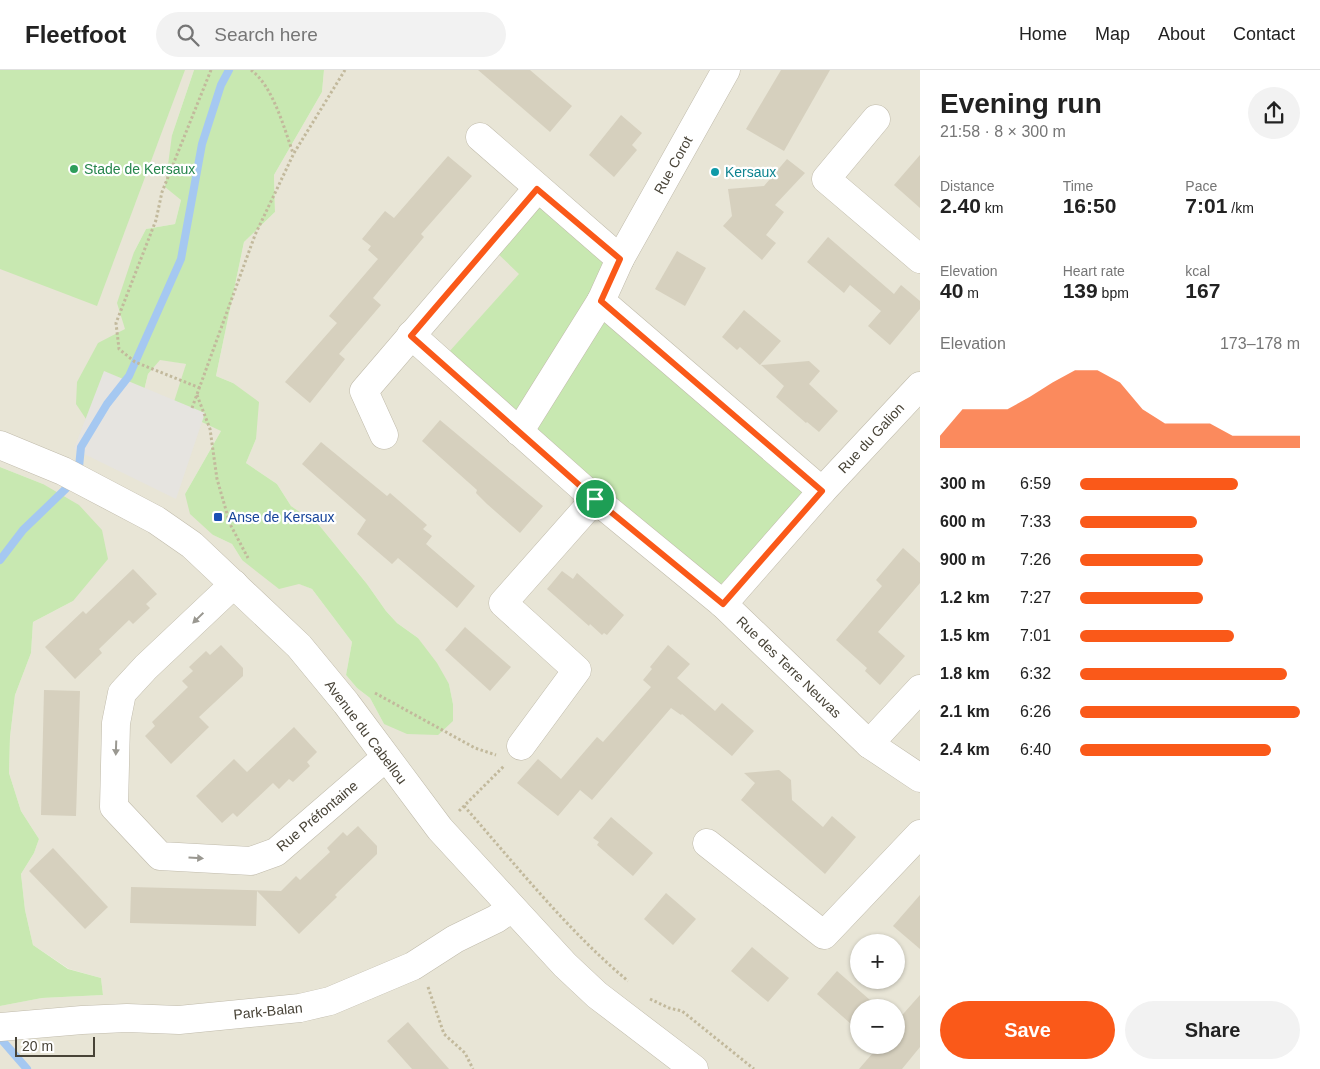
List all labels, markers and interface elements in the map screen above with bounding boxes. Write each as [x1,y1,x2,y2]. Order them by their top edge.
search box [156,12,506,57]
text: Fleetfoot [25,21,126,48]
icon: search [174,21,202,49]
text: Search here [214,24,318,45]
text: Home [1019,24,1067,44]
text: Map [1095,24,1130,44]
text: About [1158,24,1205,44]
text: Contact [1233,24,1295,44]
button: share [1248,87,1300,139]
text: Evening run [940,88,1102,119]
text: 21:58 · 8 × 300 m [940,123,1066,140]
street label: Rue Corot [651,133,696,197]
place label: Stade de Kersaux [84,161,195,177]
marker: Stade de Kersaux [68,163,80,175]
place label: Kersaux [725,164,776,180]
marker: Kersaux [709,166,721,178]
text: Distance [940,178,994,194]
text: Time [1063,178,1093,194]
text: Pace [1185,178,1217,194]
text: 2.40 [940,194,981,217]
text: 16:50 [1063,194,1116,217]
text: 7:01 [1185,194,1227,217]
text: km [981,200,1003,216]
text: /km [1227,200,1254,216]
text: Elevation [940,263,998,279]
text: Heart rate [1063,263,1125,279]
text: kcal [1185,263,1210,279]
text: 40 [940,279,963,302]
text: 139 [1063,279,1098,302]
text: 167 [1185,279,1220,302]
text: m [963,285,979,301]
text: bpm [1098,285,1129,301]
text: Elevation [940,335,1006,352]
text: 173–178 m [1220,335,1300,352]
street label: Rue du Galion [835,400,907,476]
text: 300 m [940,475,985,492]
text: 6:59 [1020,475,1051,492]
pin [574,478,616,520]
icon: arrive [581,485,609,513]
place label: Anse de Kersaux [228,509,335,525]
marker: Anse de Kersaux [212,511,224,523]
text: 600 m [940,513,985,530]
text: 7:33 [1020,513,1051,530]
text: 900 m [940,551,985,568]
text: 7:26 [1020,551,1051,568]
text: 1.2 km [940,589,990,606]
text: 7:27 [1020,589,1051,606]
one-way arrow [193,612,205,624]
street label: Rue des Terre Neuvas [733,613,845,721]
text: 1.5 km [940,627,990,644]
text: 7:01 [1020,627,1051,644]
text: 1.8 km [940,665,990,682]
text: 6:32 [1020,665,1051,682]
street label: Avenue du Cabellou [322,677,410,787]
text: 2.1 km [940,703,990,720]
text: 6:26 [1020,703,1051,720]
one-way arrow [111,740,119,756]
text: 2.4 km [940,741,990,758]
text: 6:40 [1020,741,1051,758]
street label: Rue Préfontaine [273,777,361,855]
one-way arrow [189,854,205,862]
map controls [850,934,905,1054]
button: + [850,934,905,989]
street label: Park-Balan [233,999,303,1023]
button: − [850,999,905,1054]
button: Save [940,1001,1115,1059]
button: Share [1125,1001,1300,1059]
scale bar [15,1034,95,1057]
text: 20 m [22,1038,53,1054]

